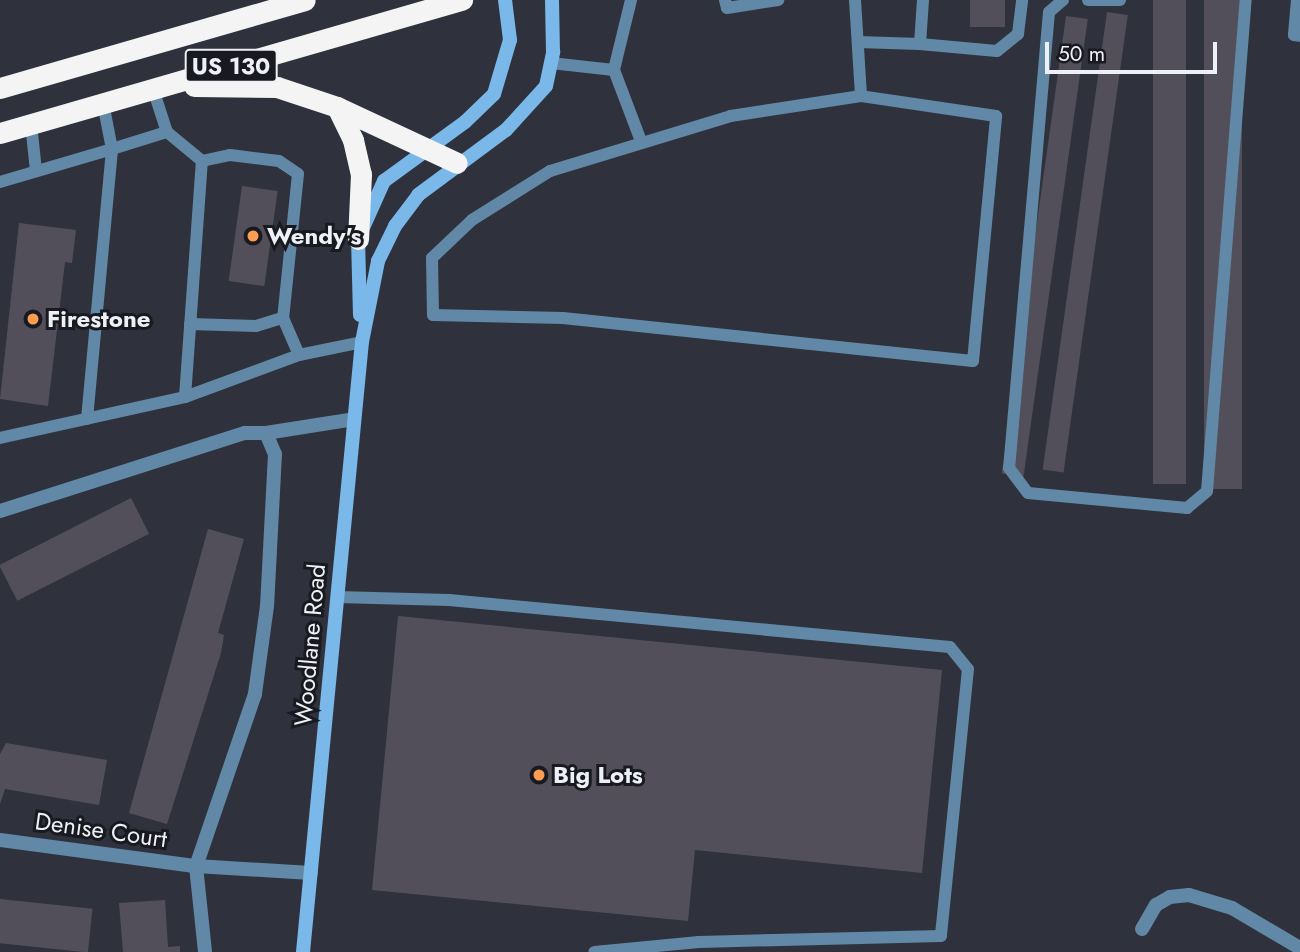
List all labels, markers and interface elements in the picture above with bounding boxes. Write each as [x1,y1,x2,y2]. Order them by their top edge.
scale bar [1048,28,1220,72]
text: 50 m [1058,39,1105,69]
road number: US 130 [184,46,278,86]
place label: Wendy's [267,222,361,250]
marker: Wendy's [245,228,261,244]
place label: Firestone [47,305,150,333]
marker: Firestone [25,311,41,327]
street label: Woodlane Road [289,563,331,727]
place label: Big Lots [553,761,643,789]
marker: Big Lots [531,767,547,783]
street label: Denise Court [33,806,169,854]

